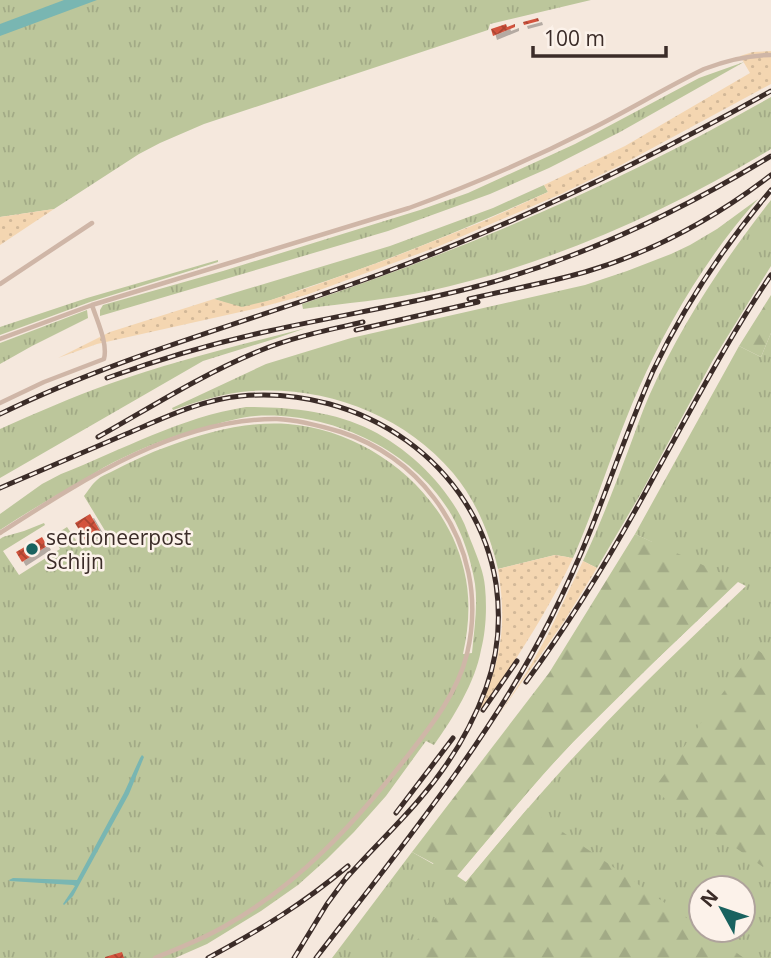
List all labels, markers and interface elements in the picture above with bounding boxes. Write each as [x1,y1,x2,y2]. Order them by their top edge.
scale bar [533,14,666,58]
text: 100 m [544,24,605,52]
place label: sectioneerpost Schijn [46,523,191,575]
marker: sectioneerpost Schijn [24,541,40,557]
north arrow [687,874,757,944]
text: N [694,884,724,912]

